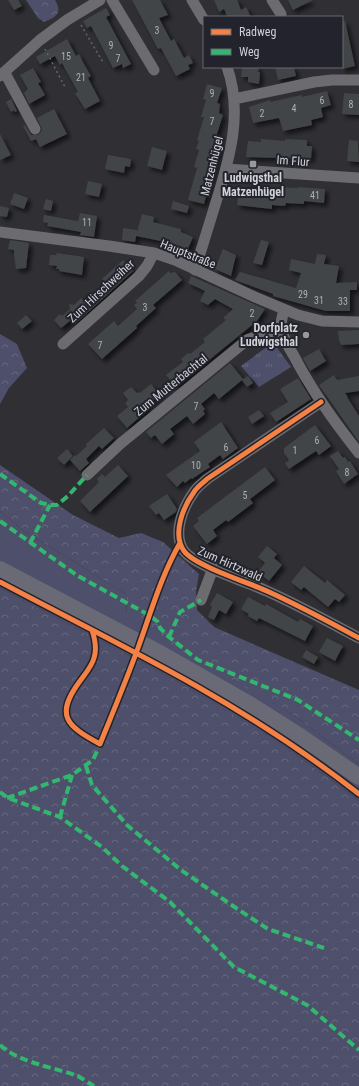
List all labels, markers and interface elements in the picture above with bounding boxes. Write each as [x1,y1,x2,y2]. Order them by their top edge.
legend [203,16,343,68]
house number: 3 [155,25,160,36]
text: Radweg [239,25,276,39]
house number: 9 [109,40,114,51]
text: Weg [239,45,260,59]
house number: 15 [61,51,71,62]
house number: 7 [116,53,121,64]
house number: 21 [76,72,86,83]
house number: 9 [210,88,215,99]
house number: 6 [320,95,325,106]
house number: 8 [349,99,354,110]
house number: 4 [292,103,297,114]
house number: 2 [260,108,265,119]
house number: 7 [210,116,215,127]
street label: Matzenhügel [198,135,226,197]
street label: Im Flur [276,153,310,169]
marker: Ludwigsthal Matzenhügel [248,159,258,169]
place label: Ludwigsthal Matzenhügel [222,171,284,199]
house number: 41 [310,190,320,201]
house number: 11 [82,217,92,228]
street label: Hauptstraße [158,237,218,272]
street label: Zum Hirschweiher [65,256,137,325]
house number: 29 [298,289,308,300]
house number: 31 [314,295,324,306]
house number: 33 [338,296,348,307]
house number: 3 [143,302,148,313]
house number: 2 [250,308,255,319]
place label: Dorfplatz Ludwigsthal [240,321,298,349]
marker: Dorfplatz Ludwigsthal [301,330,311,340]
house number: 7 [98,340,103,351]
street label: Zum Mutterbachtal [132,351,210,419]
house number: 7 [194,401,199,412]
house number: 6 [315,435,320,446]
house number: 6 [224,442,229,453]
house number: 1 [293,445,297,456]
house number: 10 [191,460,201,471]
house number: 8 [345,467,350,478]
house number: 5 [243,490,248,501]
street label: Zum Hirtzwald [196,544,264,584]

